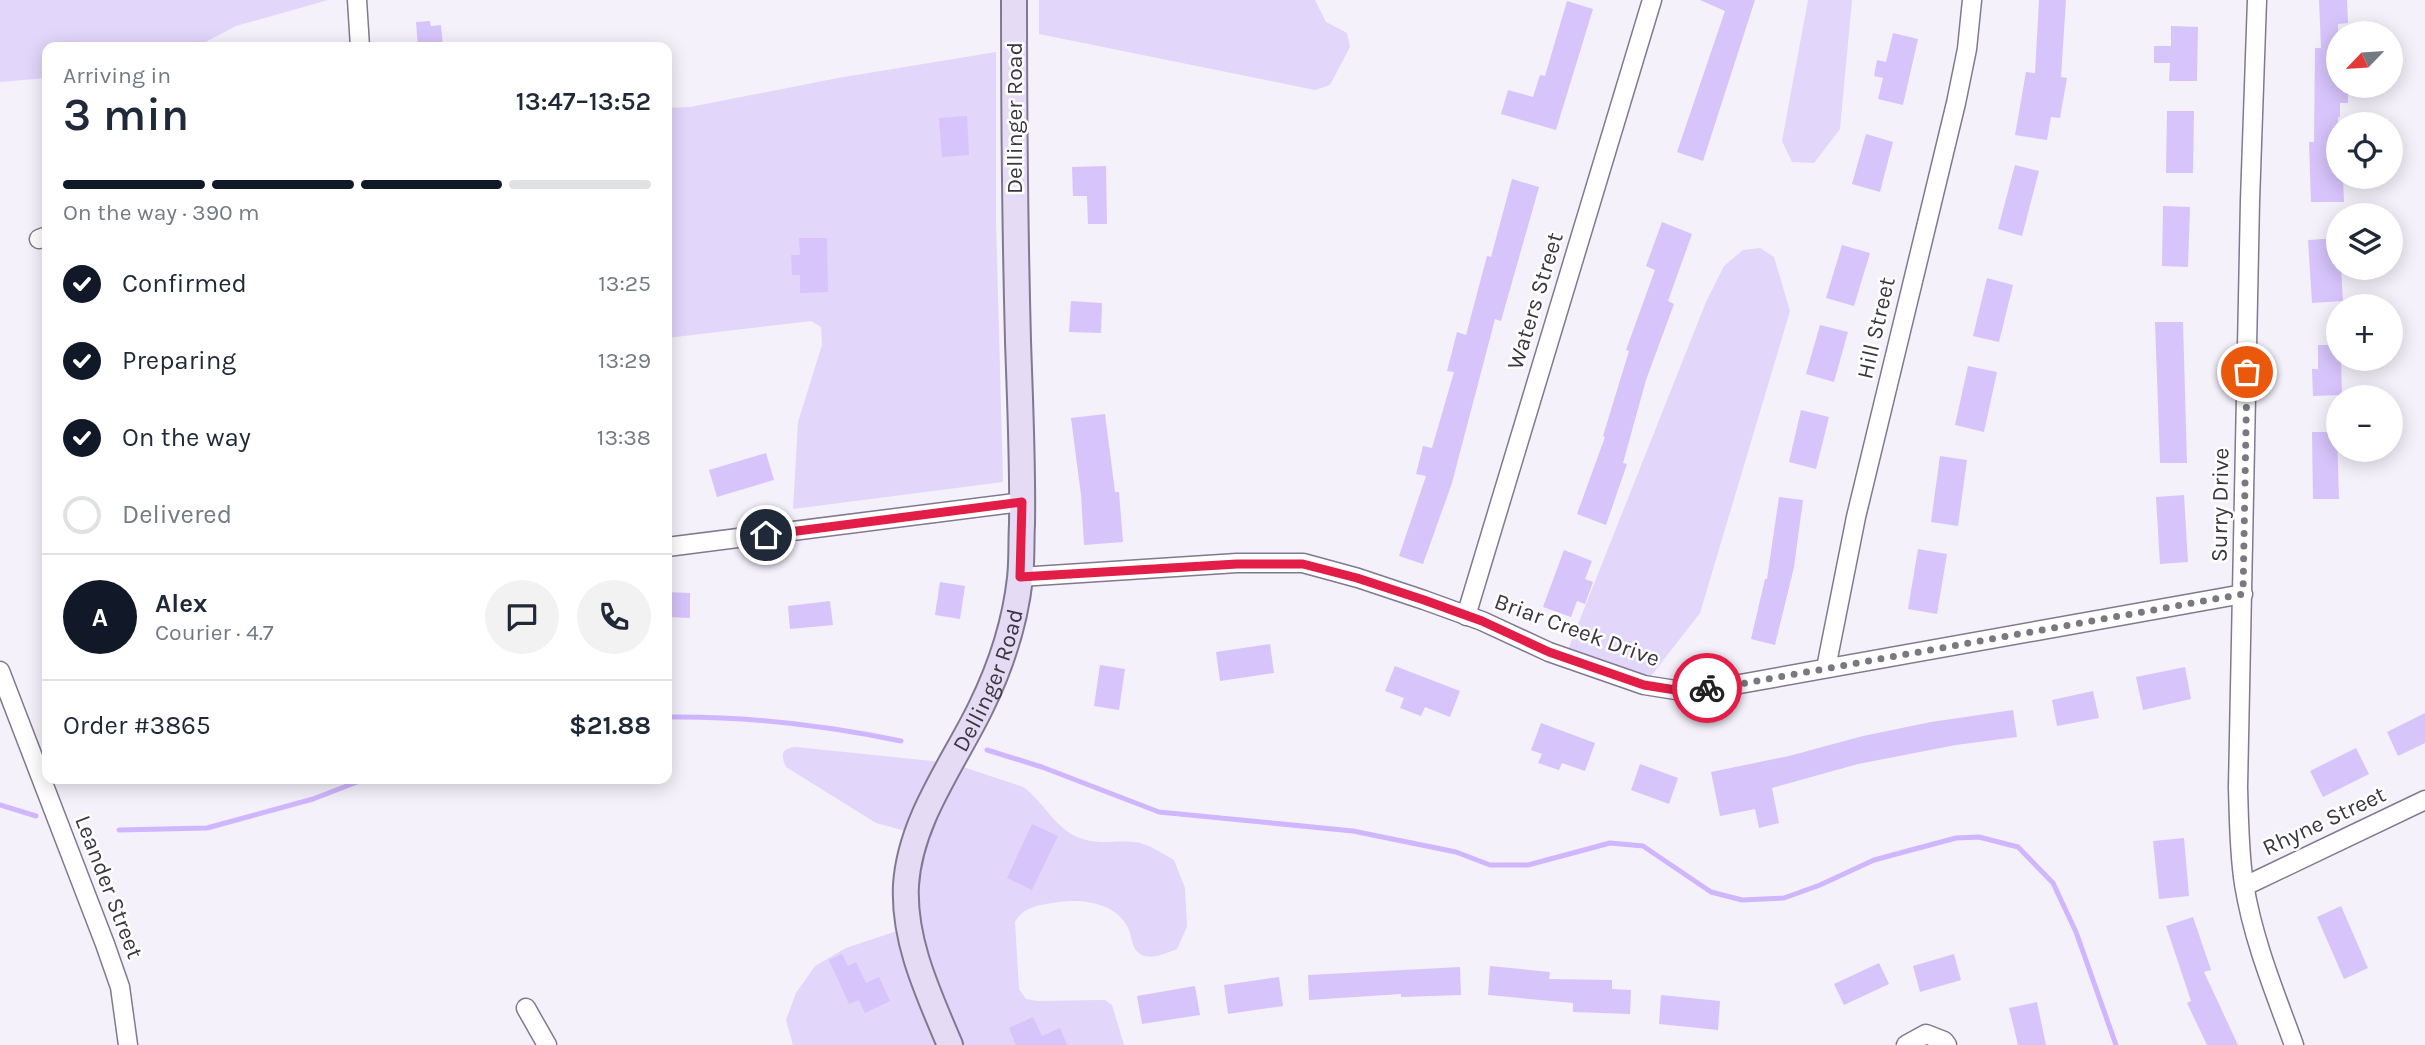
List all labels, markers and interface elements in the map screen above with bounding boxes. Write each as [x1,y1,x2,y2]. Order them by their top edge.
north arrow [2326,21,2403,98]
map controls [2326,21,2403,462]
street label: Dellinger Road [1001,42,1028,194]
text: Arriving in [63,62,171,89]
text: 13:47–13:52 [516,86,651,117]
text: 3 min [63,88,189,142]
button: locate [2326,112,2403,189]
text: On the way · 390 m [63,199,260,226]
button: layers [2326,203,2403,280]
street label: Waters Street [1501,229,1569,373]
icon: check [63,265,101,303]
text: Confirmed [122,268,247,299]
text: 13:25 [598,270,651,297]
street label: Hill Street [1851,274,1901,382]
button: + [2326,294,2403,371]
icon: check [63,342,101,380]
pin [2217,342,2277,402]
text: Preparing [122,345,236,376]
text: 13:29 [598,347,651,374]
icon: bag [2228,353,2266,391]
button: − [2326,385,2403,462]
icon: check [63,419,101,457]
text: On the way [122,422,251,453]
text: 13:38 [597,424,651,451]
street label: Surry Drive [2206,448,2234,562]
text: Delivered [122,499,232,530]
pin [736,505,796,565]
icon: home [747,516,785,554]
button: chat [485,580,559,654]
button: phone [577,580,651,654]
text: Alex [155,588,207,619]
street label: Briar Creek Drive [1491,588,1663,672]
text: A [92,602,108,633]
street label: Dellinger Road [947,606,1028,756]
text: Courier · 4.7 [155,619,274,646]
courier [1672,653,1742,723]
icon: bike [1688,669,1726,707]
text: Order #3865 [63,710,211,741]
text: $21.88 [569,710,651,741]
street label: Rhyne Street [2258,781,2390,861]
street label: Leander Street [69,811,149,963]

